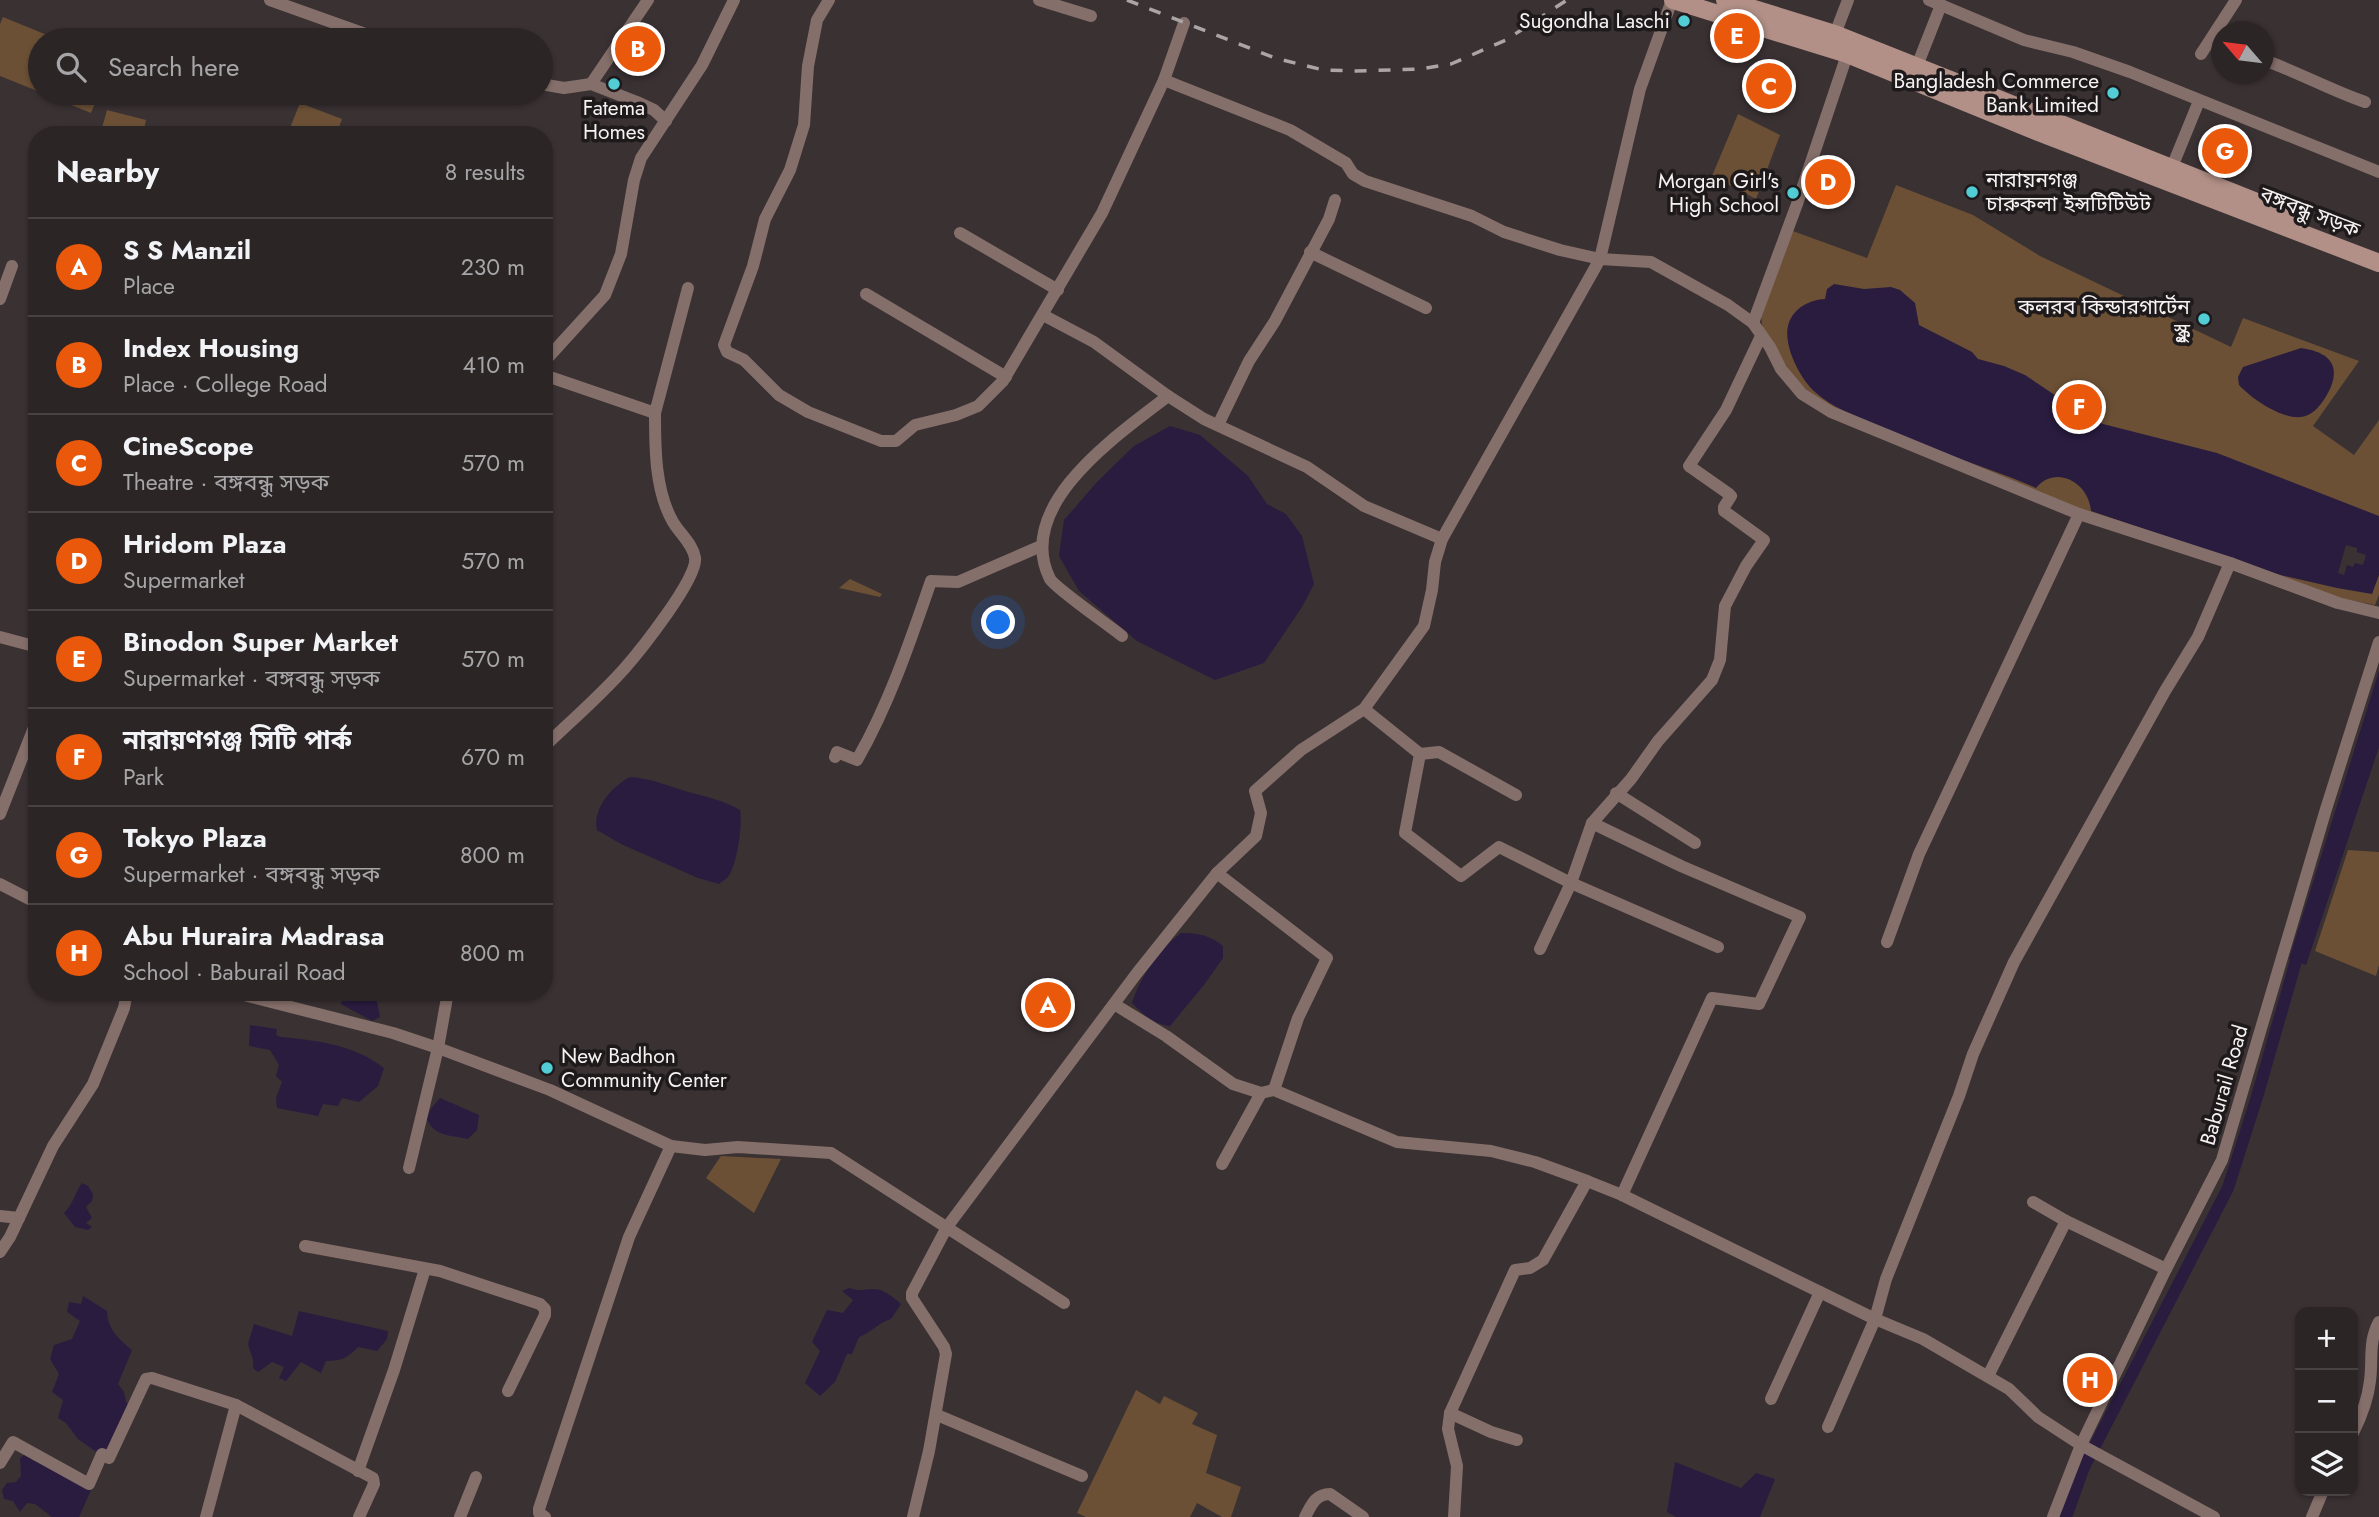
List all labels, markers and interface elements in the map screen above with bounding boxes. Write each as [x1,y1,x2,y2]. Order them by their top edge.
place label: Sugondha Laschi [1519,6,1670,36]
pin: E [1714,10,1760,62]
marker: Sugondha Laschi [1676,13,1692,29]
north arrow [2211,21,2274,84]
pin: B [615,23,661,75]
search box [28,28,553,105]
icon: search [52,48,90,86]
text: Search here [108,48,240,86]
pin: C [1746,60,1792,112]
place label: Bangladesh Commerce Bank Limited [1894,66,2099,120]
marker: Fatema Homes [606,76,622,92]
marker: Bangladesh Commerce Bank Limited [2105,85,2121,101]
place label: Fatema Homes [583,93,645,147]
pin: G [2202,125,2248,177]
text: Nearby [56,150,159,193]
text: 8 results [445,155,525,189]
pin: D [1805,156,1851,208]
place label: নারায়নগঞ্জ চারুকলা ইন্সটিটিউট [1985,165,2151,219]
place label: Morgan Girl's High School [1658,166,1779,220]
street label: বঙ্গবন্ধু সড়ক [2255,179,2365,245]
marker: নারায়নগঞ্জ চারুকলা ইন্সটিটিউট [1964,184,1980,200]
marker: Morgan Girl's High School [1785,185,1801,201]
text: S S Manzil [123,231,251,269]
text: A [71,250,87,284]
text: 230 m [461,250,525,284]
text: Place [123,269,175,303]
place label: কলরব কিন্ডারগার্টেন স্কুল [2017,292,2191,346]
marker: কলরব কিন্ডারগার্টেন স্কুল [2196,311,2212,327]
text: Index Housing [123,329,299,367]
text: B [71,348,87,382]
text: 410 m [463,348,525,382]
text: Place · College Road [123,367,328,401]
pin: F [2056,381,2102,433]
text: CineScope [123,427,254,465]
text: C [71,446,87,480]
text: 570 m [461,446,525,480]
text: Theatre · বঙ্গবন্ধু সড়ক [123,465,329,499]
text: Hridom Plaza [123,525,287,563]
text: D [71,544,87,578]
text: 570 m [461,544,525,578]
text: Supermarket [123,563,245,597]
your location [981,605,1015,639]
text: Binodon Super Market [123,623,398,661]
text: E [72,642,86,676]
text: 570 m [461,642,525,676]
text: Supermarket · বঙ্গবন্ধু সড়ক [123,661,380,695]
text: নারায়ণগঞ্জ সিটি পার্ক [123,721,352,759]
text: F [73,740,85,774]
text: 670 m [461,740,525,774]
text: Park [123,760,164,794]
text: Tokyo Plaza [123,819,267,857]
text: G [70,838,88,872]
text: 800 m [460,838,525,872]
text: Supermarket · বঙ্গবন্ধু সড়ক [123,857,380,891]
text: Abu Huraira Madrasa [123,917,384,955]
text: H [70,936,88,970]
text: 800 m [460,936,525,970]
text: School · Baburail Road [123,955,346,989]
pin: A [1025,979,1071,1031]
street label: Baburail Road [2192,1021,2256,1149]
place label: New Badhon Community Center [561,1041,728,1095]
marker: New Badhon Community Center [539,1060,555,1076]
map controls [2295,1307,2358,1496]
button: + [2295,1307,2358,1370]
pin: H [2067,1354,2113,1406]
button: − [2295,1370,2358,1433]
button: layers [2295,1433,2358,1496]

